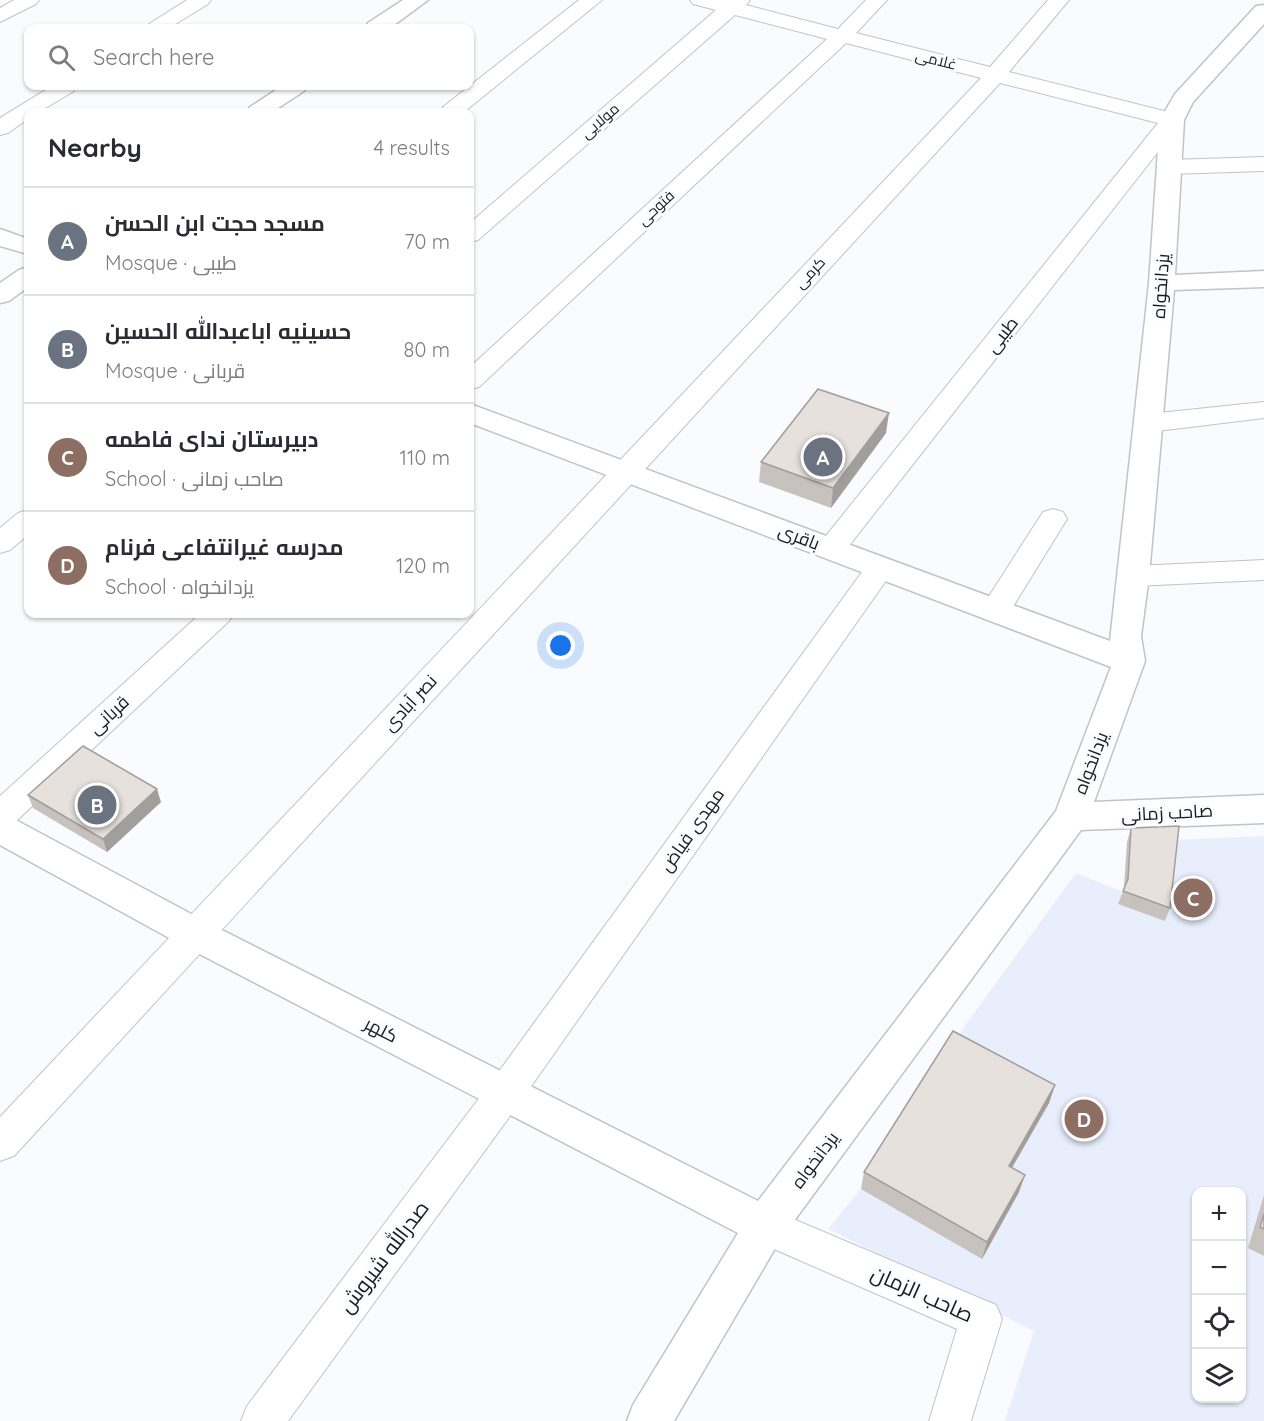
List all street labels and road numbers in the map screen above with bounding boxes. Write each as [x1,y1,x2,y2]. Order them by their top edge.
street label: غلامی [913,45,959,75]
street label: مولایی [576,99,624,143]
street label: فتوحی [633,186,679,230]
street label: یزدانخواه [1147,252,1174,319]
street label: کرمی [790,253,830,293]
street label: طیبی [980,312,1023,357]
street label: باقری [775,518,823,555]
street label: نصر آبادی [377,669,442,736]
street label: قربانی [84,690,134,739]
street label: یزدانخواه [1068,728,1113,797]
street label: مهدی فیاض [654,783,729,876]
street label: صاحب زمانی [1120,799,1214,826]
street label: کلهر [360,1011,402,1048]
street label: یزدانخواه [786,1127,844,1193]
street label: صدرالله شیروش [332,1195,435,1318]
street label: صاحب الزمان [867,1259,978,1328]

